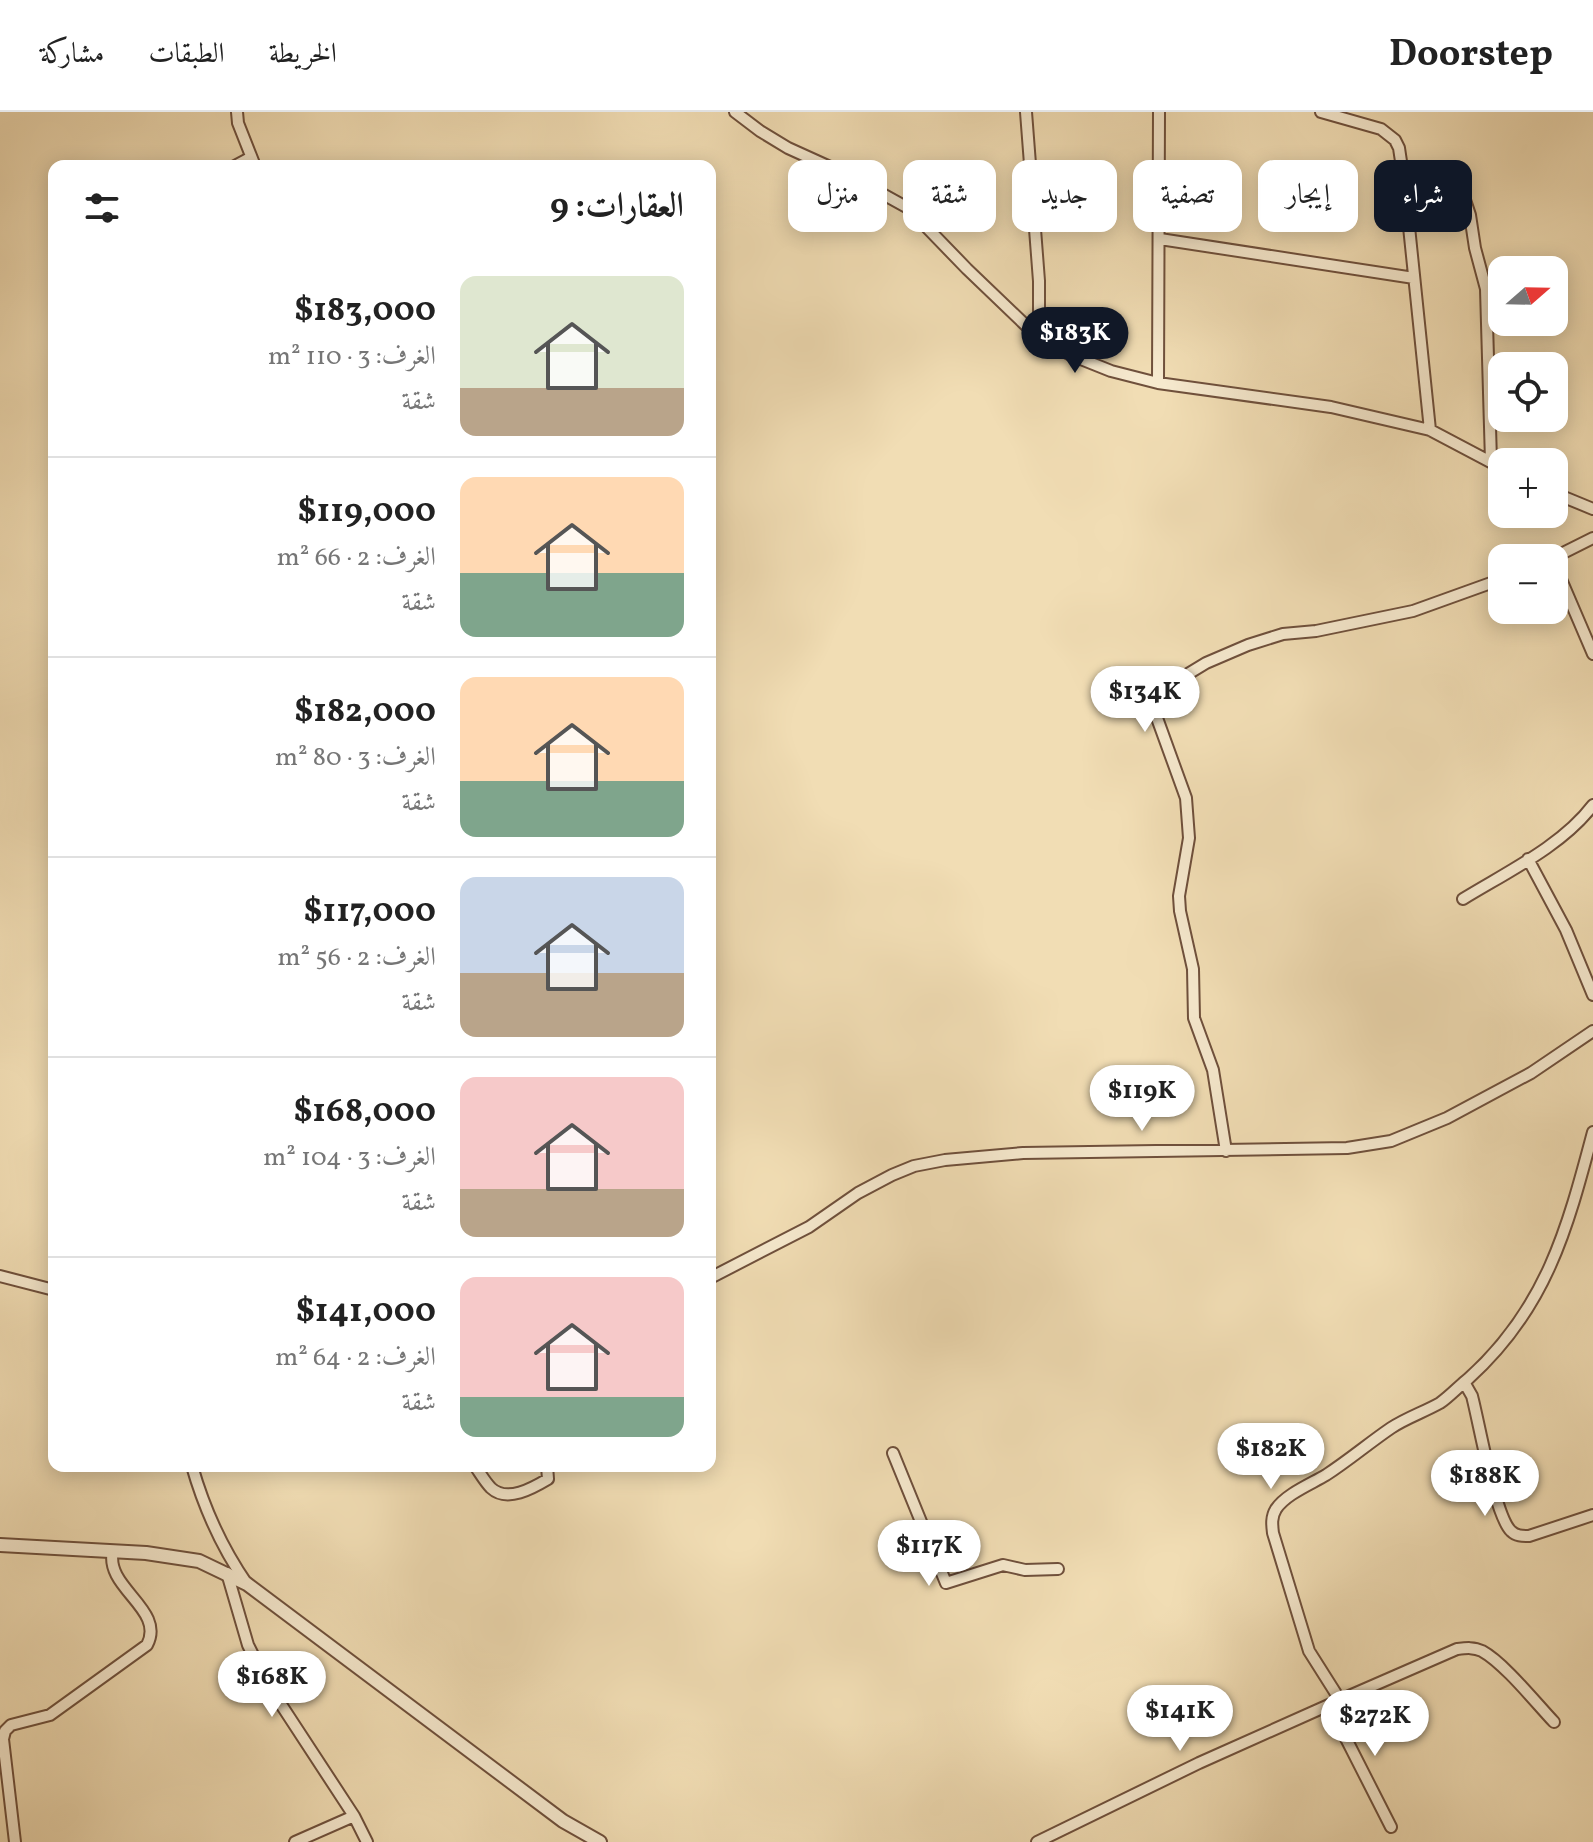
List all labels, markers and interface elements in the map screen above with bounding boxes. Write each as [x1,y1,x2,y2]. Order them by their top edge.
text: Doorstep [1389,29,1553,82]
text: مشاركة [40,35,104,74]
text: الطبقات [148,35,225,74]
text: الخريطة [269,35,337,74]
chip: منزل [788,160,887,232]
chip: شقة [903,160,996,232]
chip: جديد [1012,160,1117,232]
chip: تصفية [1133,160,1242,232]
chip: إيجار [1258,160,1358,232]
chip: شراء [1374,160,1472,232]
text: العقارات: 9 [550,184,684,231]
icon: filters [80,186,124,230]
north arrow [1488,256,1568,336]
map controls [1488,256,1568,624]
text: $183,000 [294,288,436,335]
pin: $183K [1019,307,1131,375]
icon: home [524,308,620,404]
text: $183K [1039,315,1111,351]
text: الغرف: 3 · 110 m² [268,339,436,375]
button: locate [1488,352,1568,432]
text: شقة [402,384,436,420]
button: + [1488,448,1568,528]
text: $119,000 [298,489,436,536]
icon: home [524,509,620,605]
text: الغرف: 2 · 66 m² [277,540,436,576]
button: − [1488,544,1568,624]
text: شقة [402,585,436,621]
pin: $134K [1089,666,1201,734]
text: $134K [1109,674,1181,710]
text: $182,000 [294,689,436,736]
icon: home [524,709,620,805]
text: الغرف: 3 · 80 m² [275,740,436,776]
text: شقة [402,785,436,821]
text: $117,000 [304,889,436,936]
icon: home [524,909,620,1005]
text: الغرف: 2 · 56 m² [277,940,436,976]
text: شقة [402,985,436,1021]
pin: $119K [1086,1065,1198,1133]
text: $119K [1108,1073,1176,1109]
text: $168,000 [293,1089,436,1136]
icon: home [524,1109,620,1205]
text: الغرف: 3 · 104 m² [263,1140,436,1176]
text: شقة [402,1185,436,1221]
text: $141,000 [296,1289,436,1336]
icon: home [524,1309,620,1405]
text: الغرف: 2 · 64 m² [275,1340,436,1376]
text: شقة [402,1385,436,1421]
pin: $182K [1215,1423,1327,1491]
text: $182K [1235,1431,1307,1467]
pin: $188K [1429,1450,1541,1518]
text: $188K [1449,1458,1521,1494]
pin: $117K [873,1520,985,1588]
text: $117K [896,1528,962,1564]
pin: $168K [216,1651,328,1719]
text: $168K [236,1659,308,1695]
pin: $141K [1124,1685,1236,1753]
pin: $272K [1319,1690,1431,1758]
text: $141K [1145,1693,1215,1729]
text: $272K [1339,1698,1411,1734]

